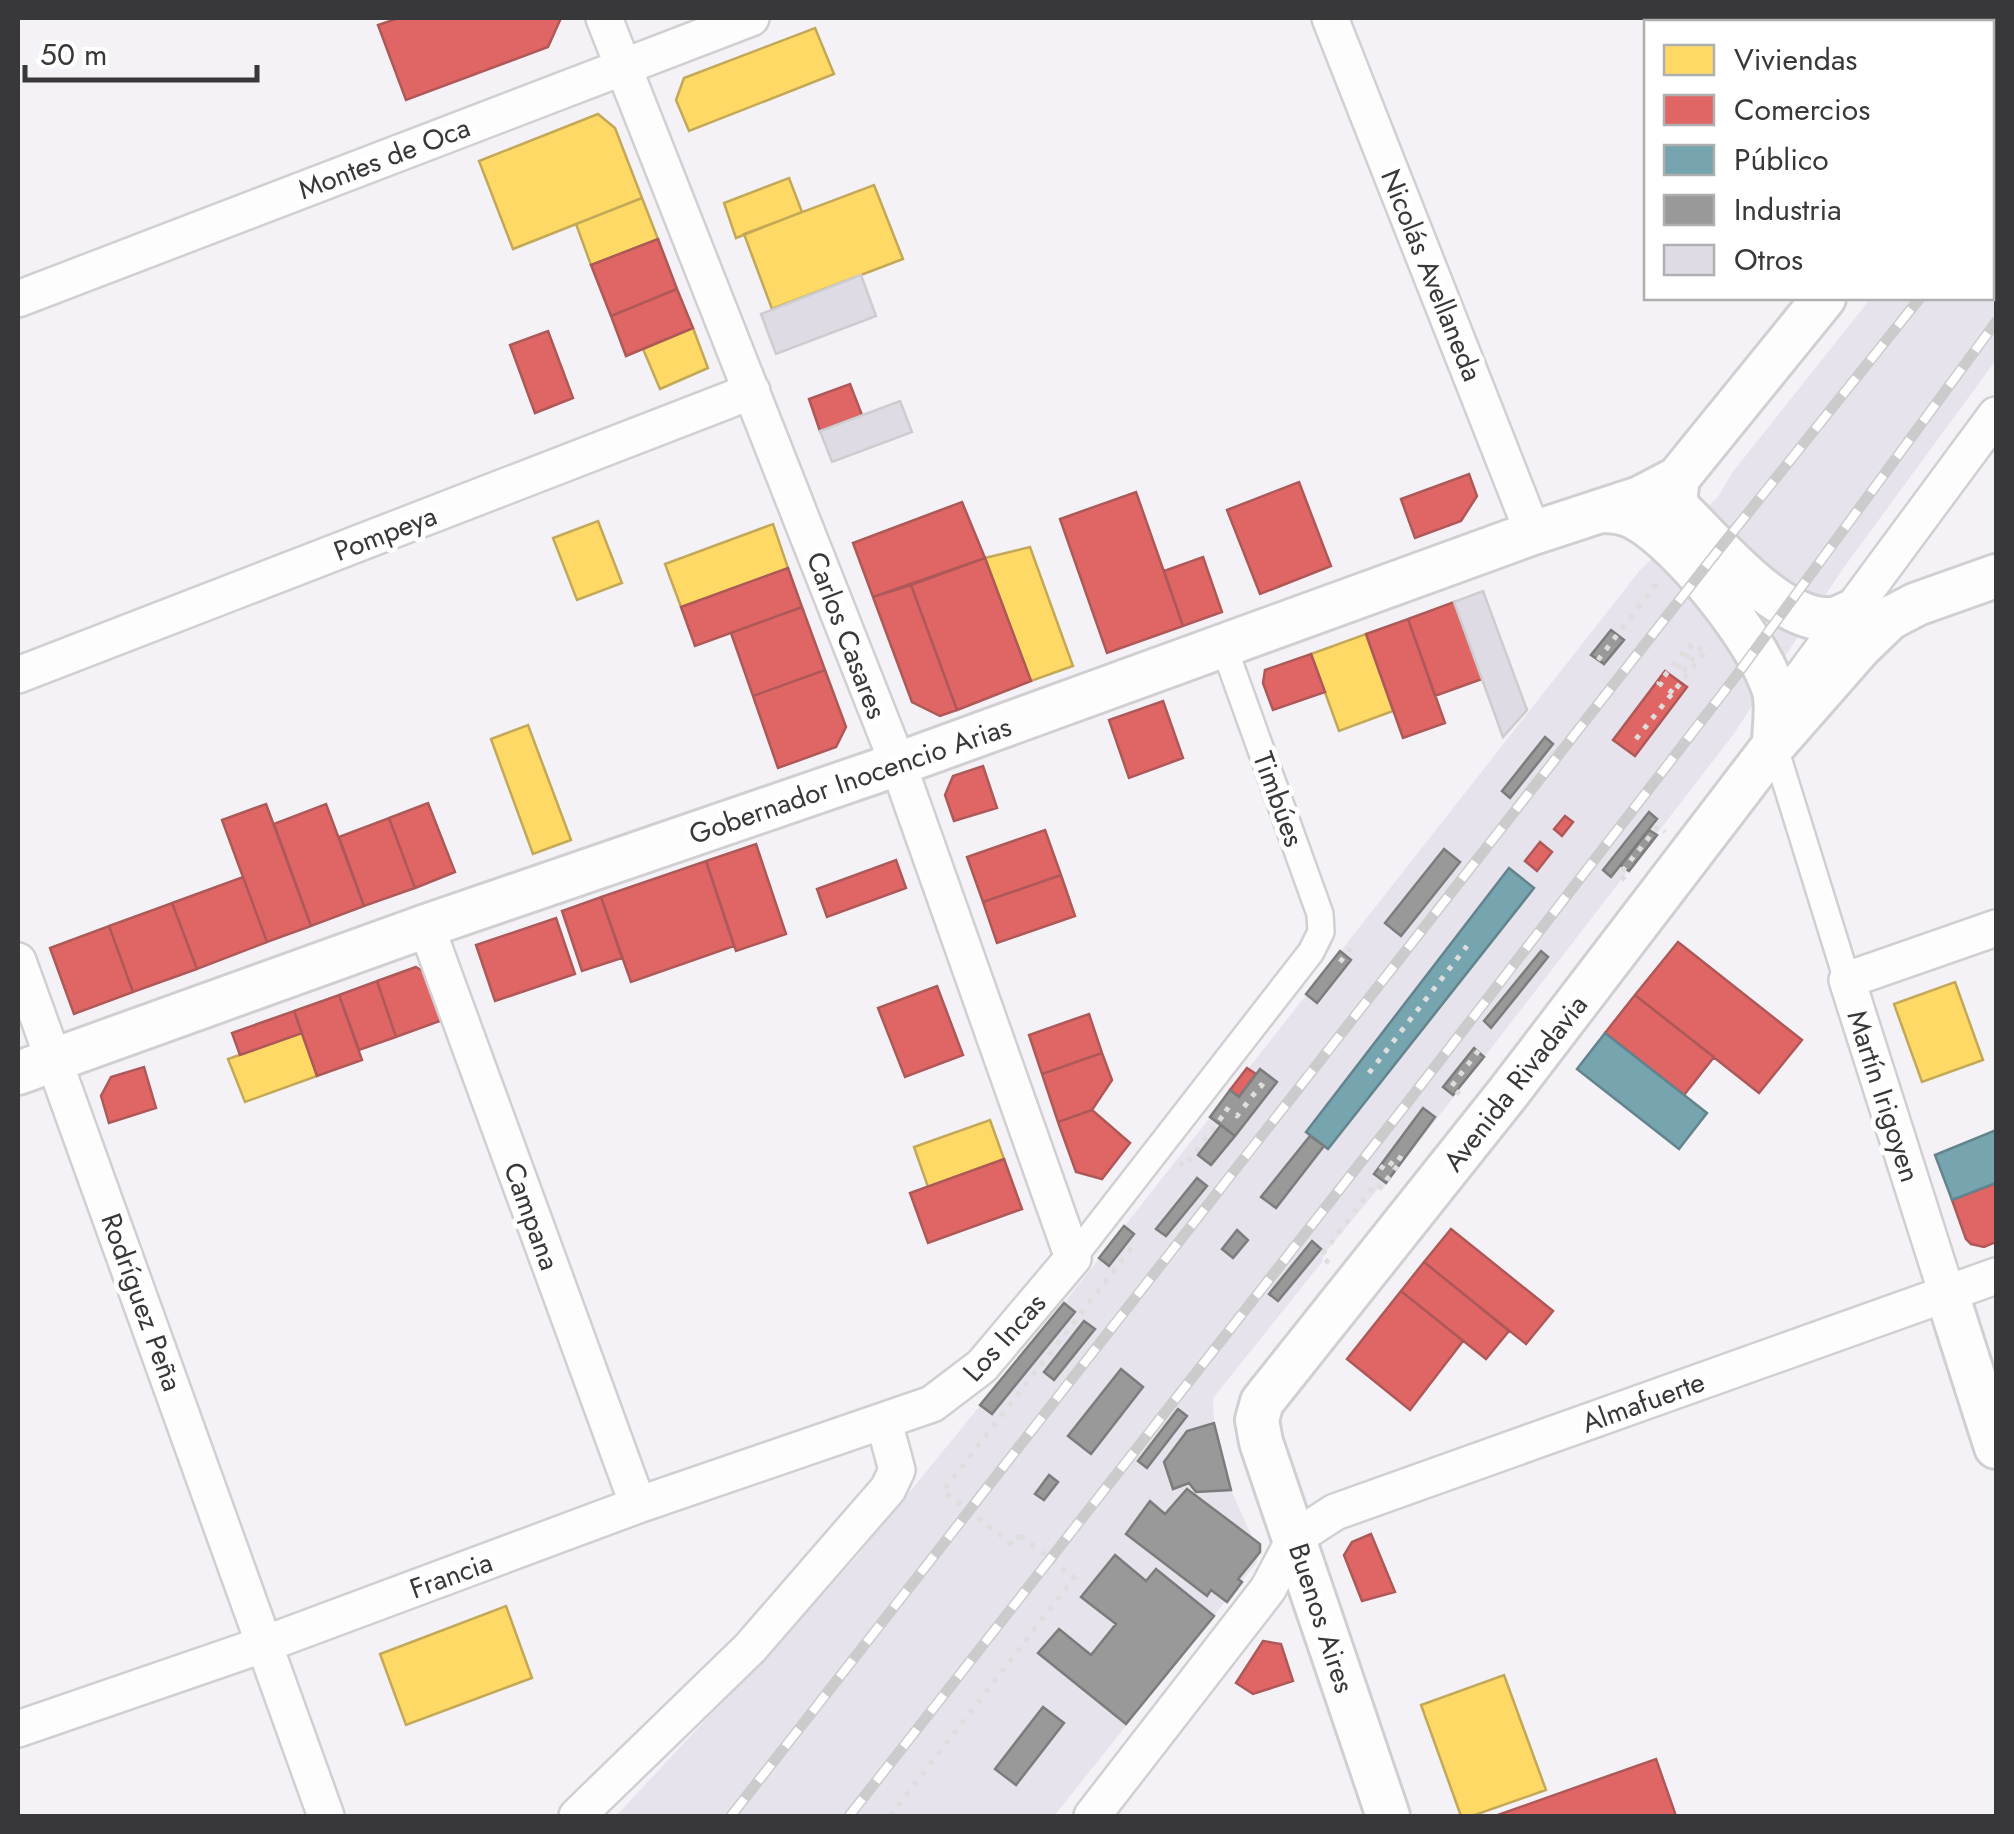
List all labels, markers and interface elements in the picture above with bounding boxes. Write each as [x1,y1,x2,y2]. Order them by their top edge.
scale bar [25,20,258,82]
legend [1644,20,1994,300]
text: 50 m [40,33,107,76]
text: Viviendas [1734,38,1857,81]
text: Comercios [1734,88,1870,131]
street label: Montes de Oca [292,107,476,210]
text: Público [1734,138,1829,181]
street label: Nicolás Avellaneda [1370,163,1493,387]
text: Industria [1734,188,1842,231]
text: Otros [1734,238,1803,281]
street label: Pompeya [328,495,443,572]
street label: Carlos Casares [796,546,897,725]
street label: Gobernador Inocencio Arias [684,706,1017,855]
street label: Timbúes [1242,746,1315,852]
street label: Avenida Rivadavia [1433,986,1598,1180]
street label: Martín Irigoyen [1836,1005,1931,1187]
street label: Campana [493,1156,570,1276]
street label: Rodríguez Peña [90,1207,193,1397]
street label: Los Incas [953,1284,1055,1391]
street label: Almafuerte [1576,1361,1710,1444]
street label: Buenos Aires [1278,1538,1365,1698]
street label: Francia [404,1542,498,1609]

